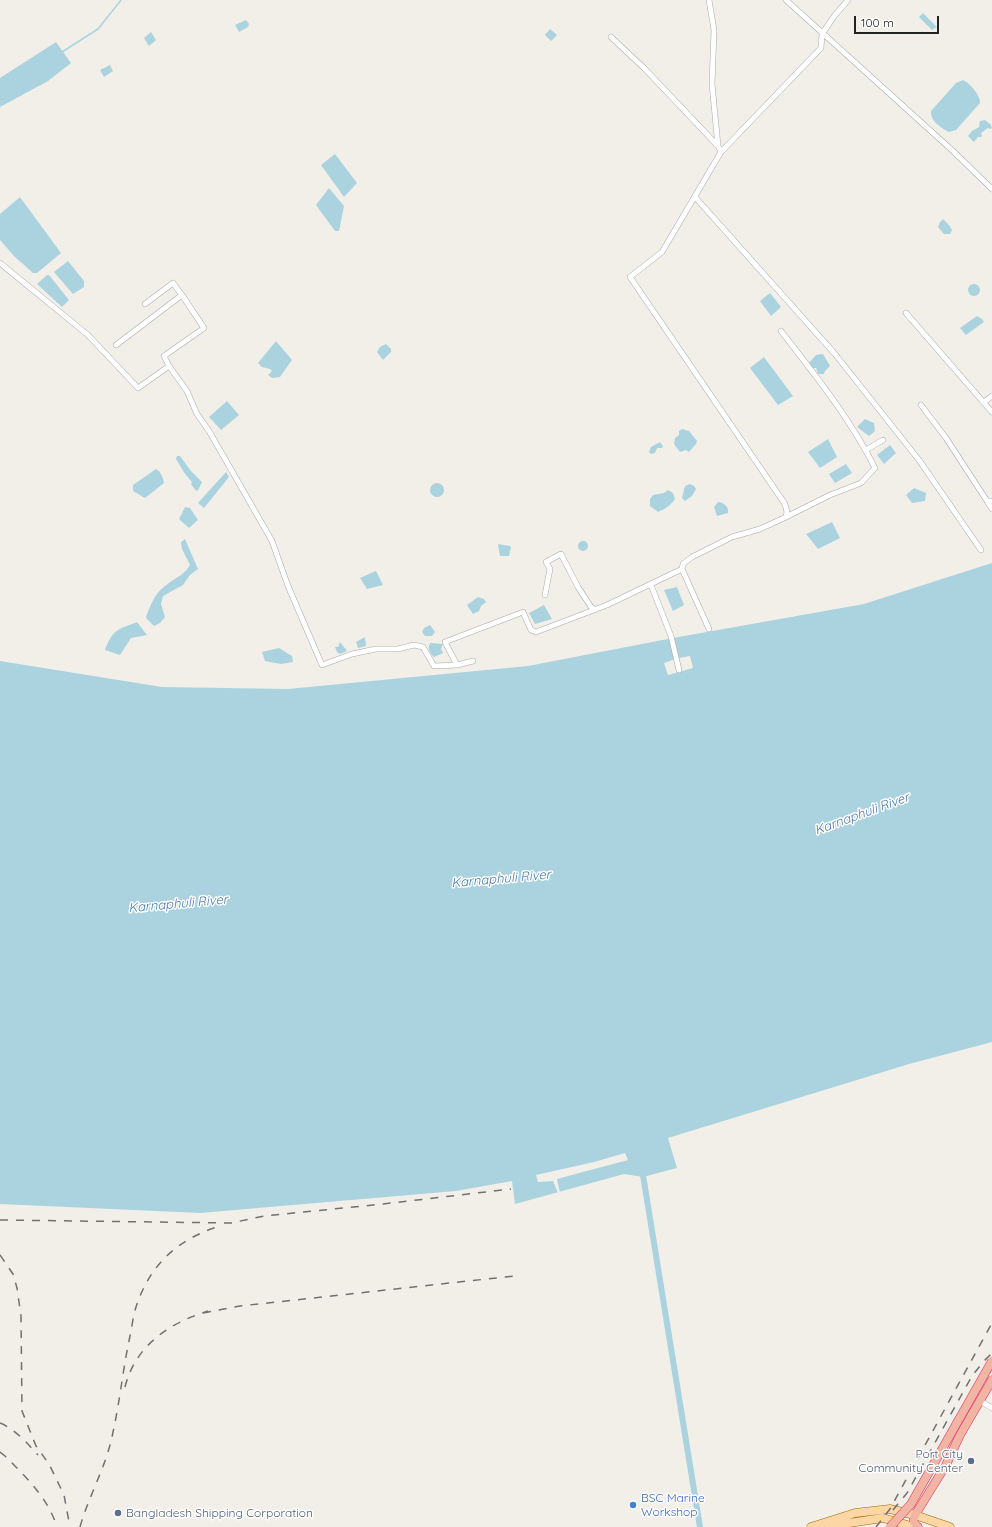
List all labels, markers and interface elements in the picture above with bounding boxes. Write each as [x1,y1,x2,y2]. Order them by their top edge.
scale bar [856,8,941,34]
text: 100 m [861,15,894,30]
water label: Karnaphuli River [812,790,912,838]
water label: Karnaphuli River [451,867,551,891]
water label: Karnaphuli River [128,892,228,916]
place label: Port City Community Center [859,1447,963,1475]
marker: Port City Community Center [966,1456,976,1466]
place label: BSC Marine Workshop [641,1491,705,1519]
marker: BSC Marine Workshop [628,1500,638,1510]
place label: Bangladesh Shipping Corporation [126,1506,313,1520]
marker: Bangladesh Shipping Corporation [113,1508,123,1518]

